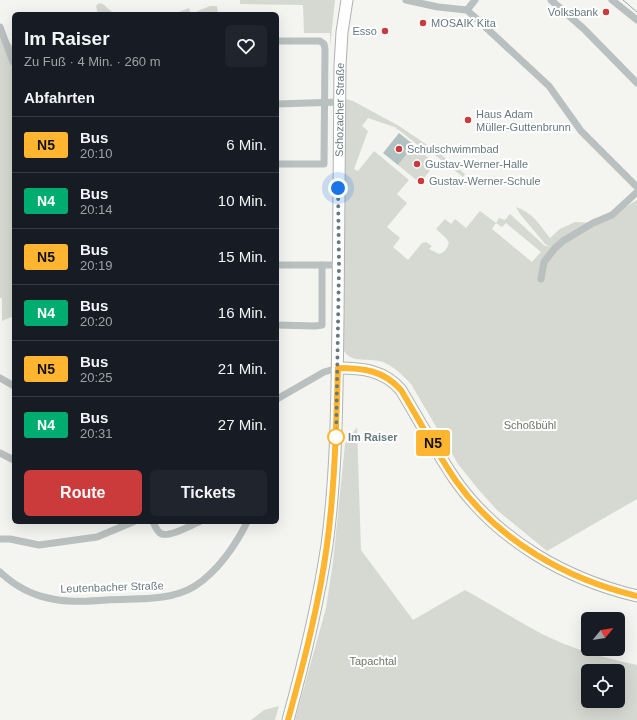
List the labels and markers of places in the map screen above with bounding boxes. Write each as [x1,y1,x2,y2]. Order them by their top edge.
place label: Volksbank [548,6,598,18]
marker: Volksbank [601,7,611,17]
place label: MOSAIK Kita [431,17,497,29]
marker: MOSAIK Kita [418,18,428,28]
place label: Esso [353,25,377,37]
marker: Esso [380,26,390,36]
place label: Haus Adam Müller-Guttenbrunn [476,108,571,133]
marker: Haus Adam Müller-Guttenbrunn [463,115,473,125]
place label: Schulschwimmbad [407,143,499,155]
marker: Schulschwimmbad [394,144,404,154]
place label: Gustav-Werner-Halle [425,158,528,170]
marker: Gustav-Werner-Halle [412,159,422,169]
place label: Gustav-Werner-Schule [429,175,541,187]
marker: Gustav-Werner-Schule [416,176,426,186]
marker: Im Raiser [327,428,345,446]
place label: Im Raiser [348,431,398,443]

